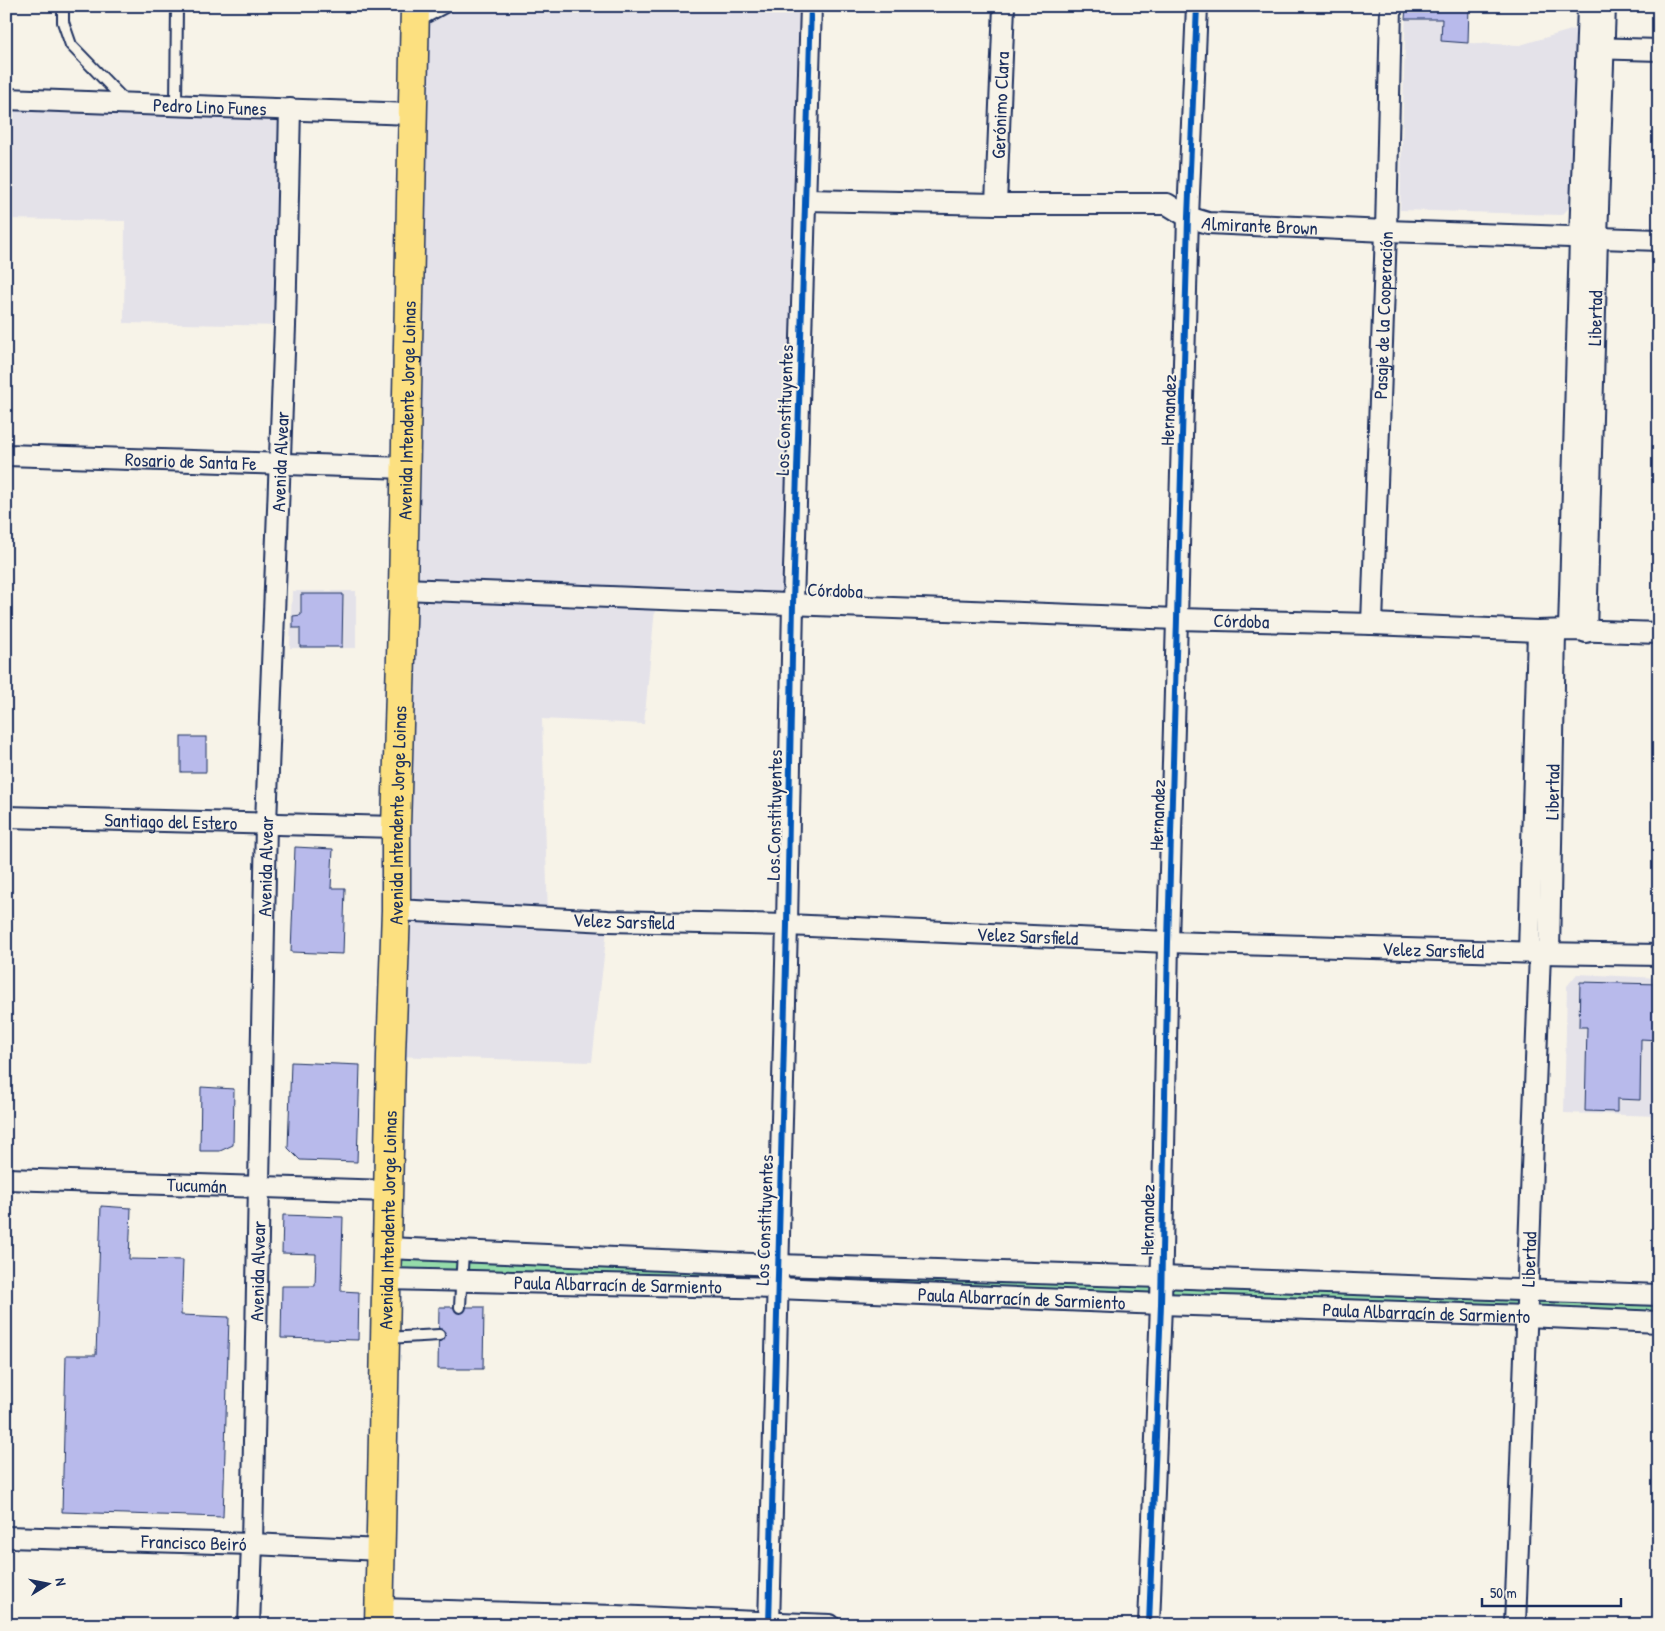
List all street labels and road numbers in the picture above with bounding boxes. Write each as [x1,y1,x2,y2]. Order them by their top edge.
street label: Gerónimo Clara [985,50,1015,159]
street label: Pedro Lino Funes [153,91,267,122]
street label: Almirante Brown [1199,209,1319,241]
street label: Pasaje de la Cooperación [1367,231,1399,400]
street label: Libertad [1581,289,1609,346]
street label: Avenida Intendente Jorge Loinas [391,300,422,520]
street label: Los Constituyentes [769,344,799,476]
street label: Hernandez [1154,374,1182,446]
street label: Avenida Alvear [265,410,295,512]
street label: Rosario de Santa Fe [125,446,258,476]
street label: Córdoba [807,576,864,604]
street label: Córdoba [1213,607,1270,634]
street label: Avenida Intendente Jorge Loinas [383,705,413,925]
street label: Los Constituyentes [760,749,788,881]
street label: Libertad [1538,763,1566,820]
street label: Hernandez [1143,779,1171,851]
street label: Santiago del Estero [104,807,238,836]
street label: Avenida Alvear [251,815,279,917]
street label: Velez Sarsfield [572,906,676,935]
street label: Velez Sarsfield [976,920,1079,951]
street label: Velez Sarsfield [1382,935,1485,964]
street label: Avenida Intendente Jorge Loinas [372,1110,403,1330]
street label: Los Constituyentes [749,1154,779,1286]
street label: Tucumán [166,1171,228,1199]
street label: Hernandez [1133,1184,1161,1256]
street label: Avenida Alvear [243,1220,271,1322]
street label: Libertad [1515,1230,1543,1287]
street label: Paula Albarracín de Sarmiento [514,1269,722,1300]
street label: Paula Albarracín de Sarmiento [917,1281,1126,1316]
street label: Paula Albarracín de Sarmiento [1322,1296,1531,1329]
street label: Francisco Beiró [140,1528,247,1557]

